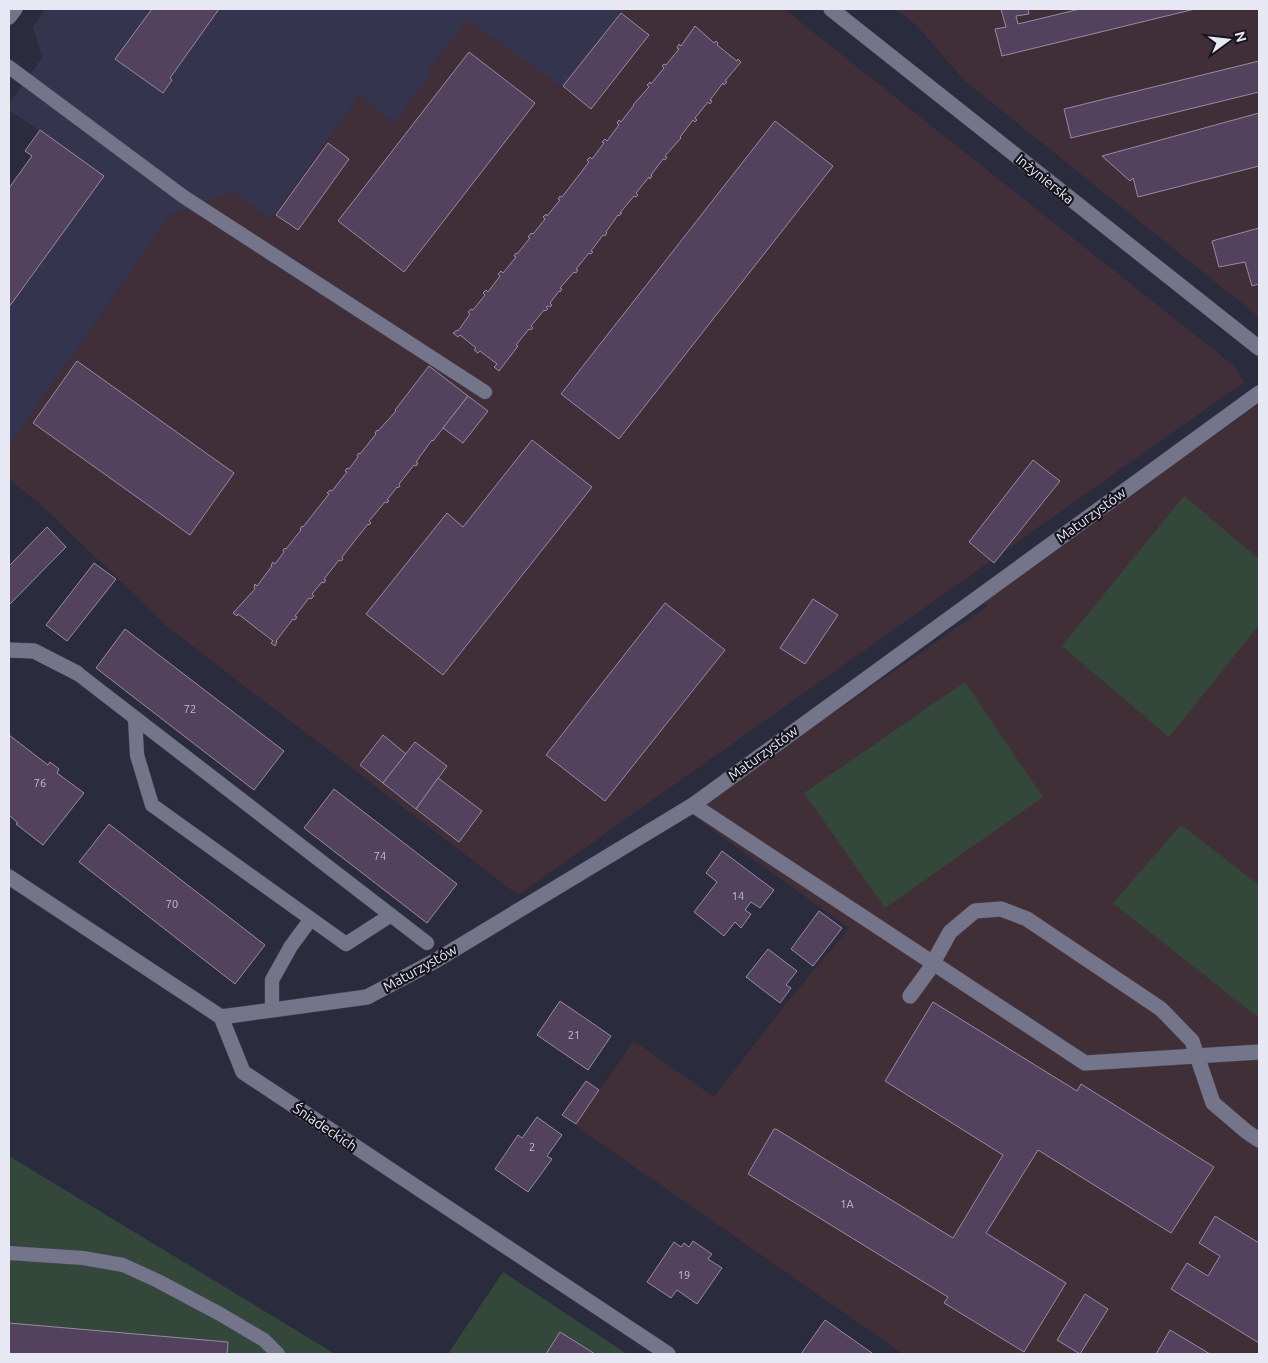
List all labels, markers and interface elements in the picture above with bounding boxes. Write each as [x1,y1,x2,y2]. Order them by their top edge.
north arrow [1203,15,1253,65]
text: N [1231,30,1250,44]
street label: Inżynierska [1013,151,1077,207]
street label: Maturzystów [1053,484,1129,546]
house number: 72 [184,703,196,715]
street label: Maturzystów [725,722,801,784]
house number: 76 [34,777,46,789]
house number: 74 [374,850,386,862]
house number: 14 [732,890,744,902]
house number: 70 [166,898,178,910]
street label: Maturzystów [380,941,460,995]
house number: 21 [568,1029,580,1041]
street label: Śniadeckich [290,1099,360,1154]
house number: 2 [529,1141,535,1153]
house number: 1A [840,1198,855,1210]
house number: 19 [678,1269,690,1281]

